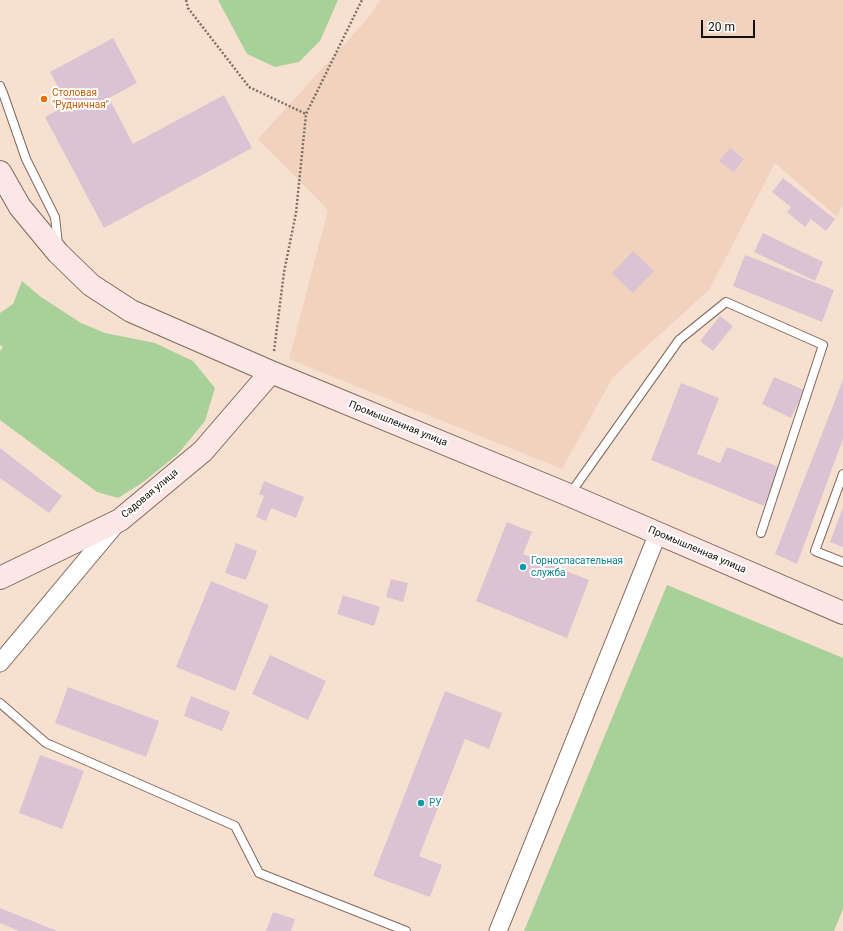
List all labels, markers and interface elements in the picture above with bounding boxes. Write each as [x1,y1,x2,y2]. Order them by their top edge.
scale bar [703,12,757,38]
text: 20 m [708,20,735,34]
place label: Столовая "Рудничная" [52,87,109,110]
marker: Столовая "Рудничная" [39,94,49,104]
street label: Промышленная улица [347,399,449,449]
street label: Садовая улица [119,467,181,521]
street label: Промышленная улица [646,524,748,576]
place label: Горноспасательная служба [531,555,623,578]
marker: Горноспасательная служба [518,562,528,572]
place label: РУ [429,797,442,809]
marker: РУ [416,798,426,808]

